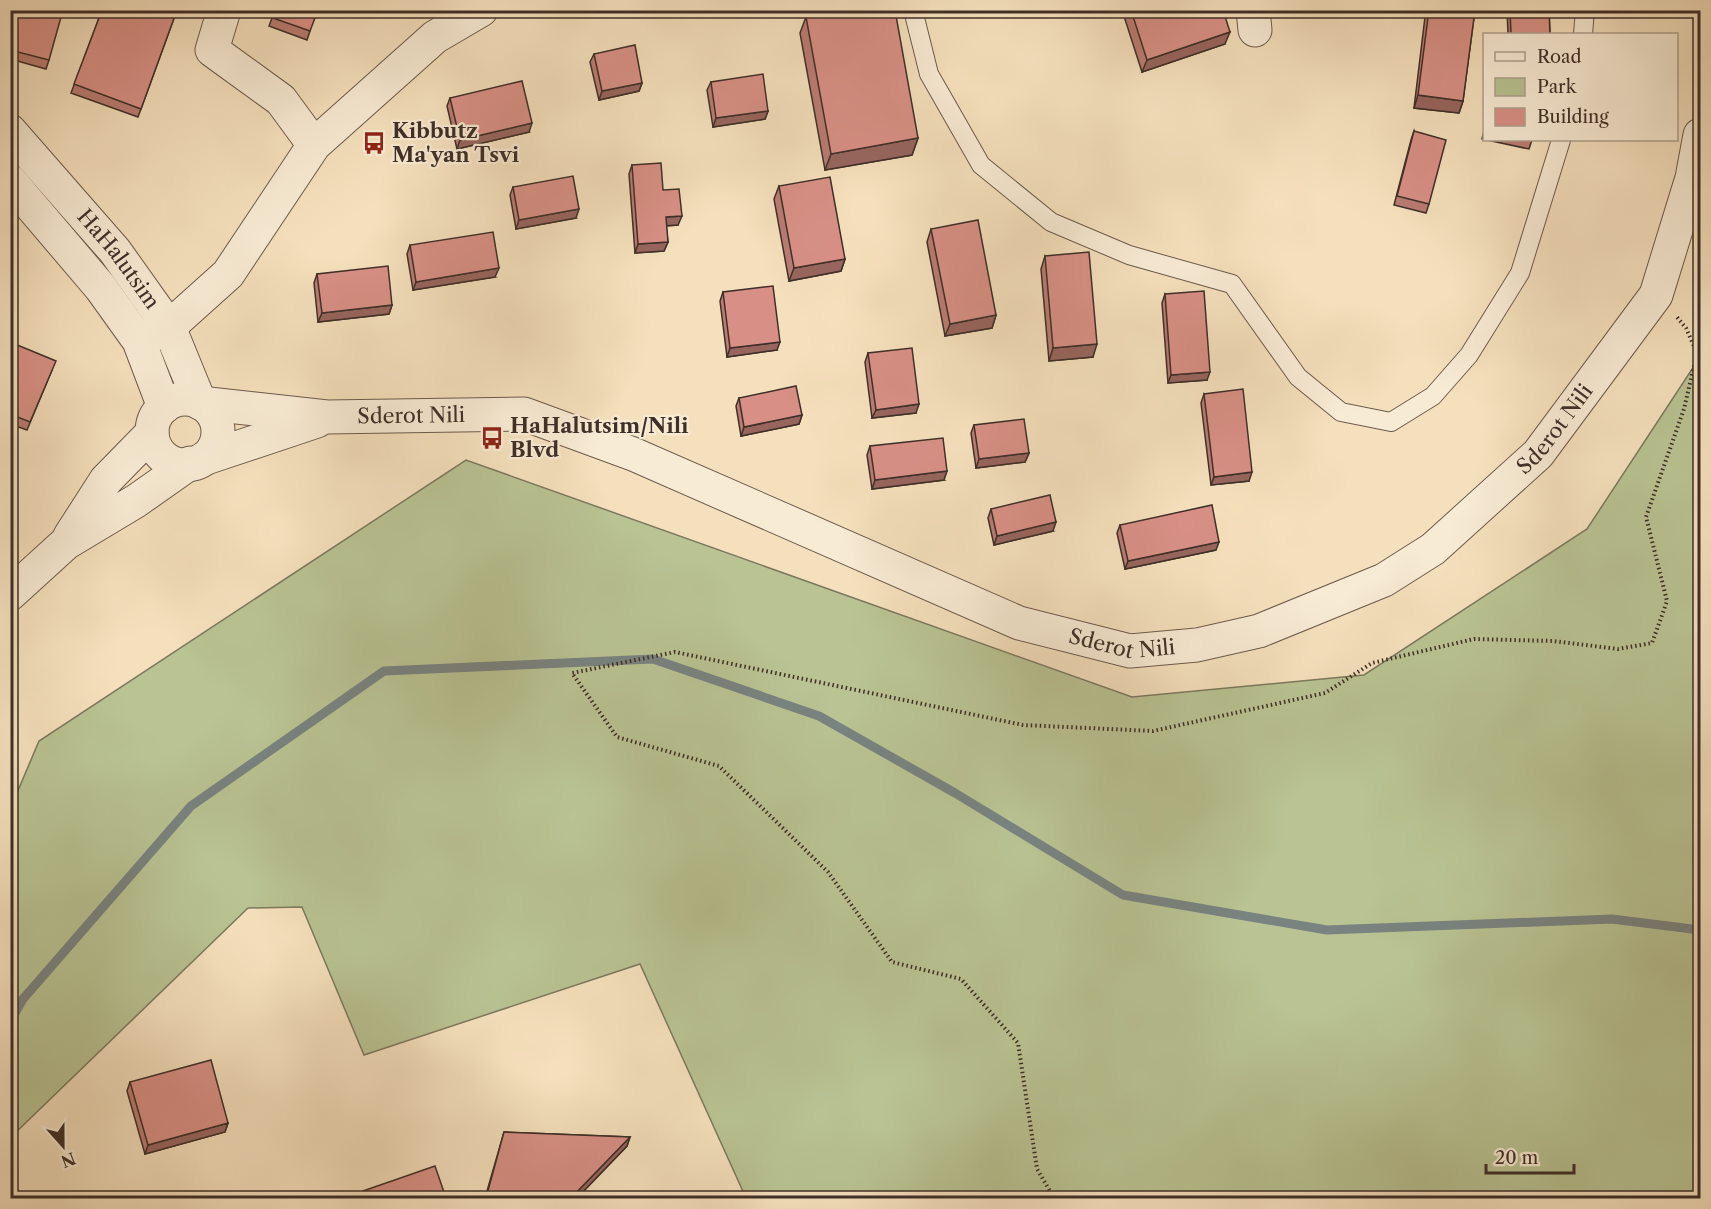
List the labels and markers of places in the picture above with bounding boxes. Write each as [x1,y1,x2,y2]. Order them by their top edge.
place label: Kibbutz Ma'yan Tsvi [392,118,520,167]
bus stop icon: Kibbutz Ma'yan Tsvi [361,130,387,156]
place label: HaHalutsim/Nili Blvd [510,413,689,462]
bus stop icon: HaHalutsim/Nili Blvd [479,425,505,451]

